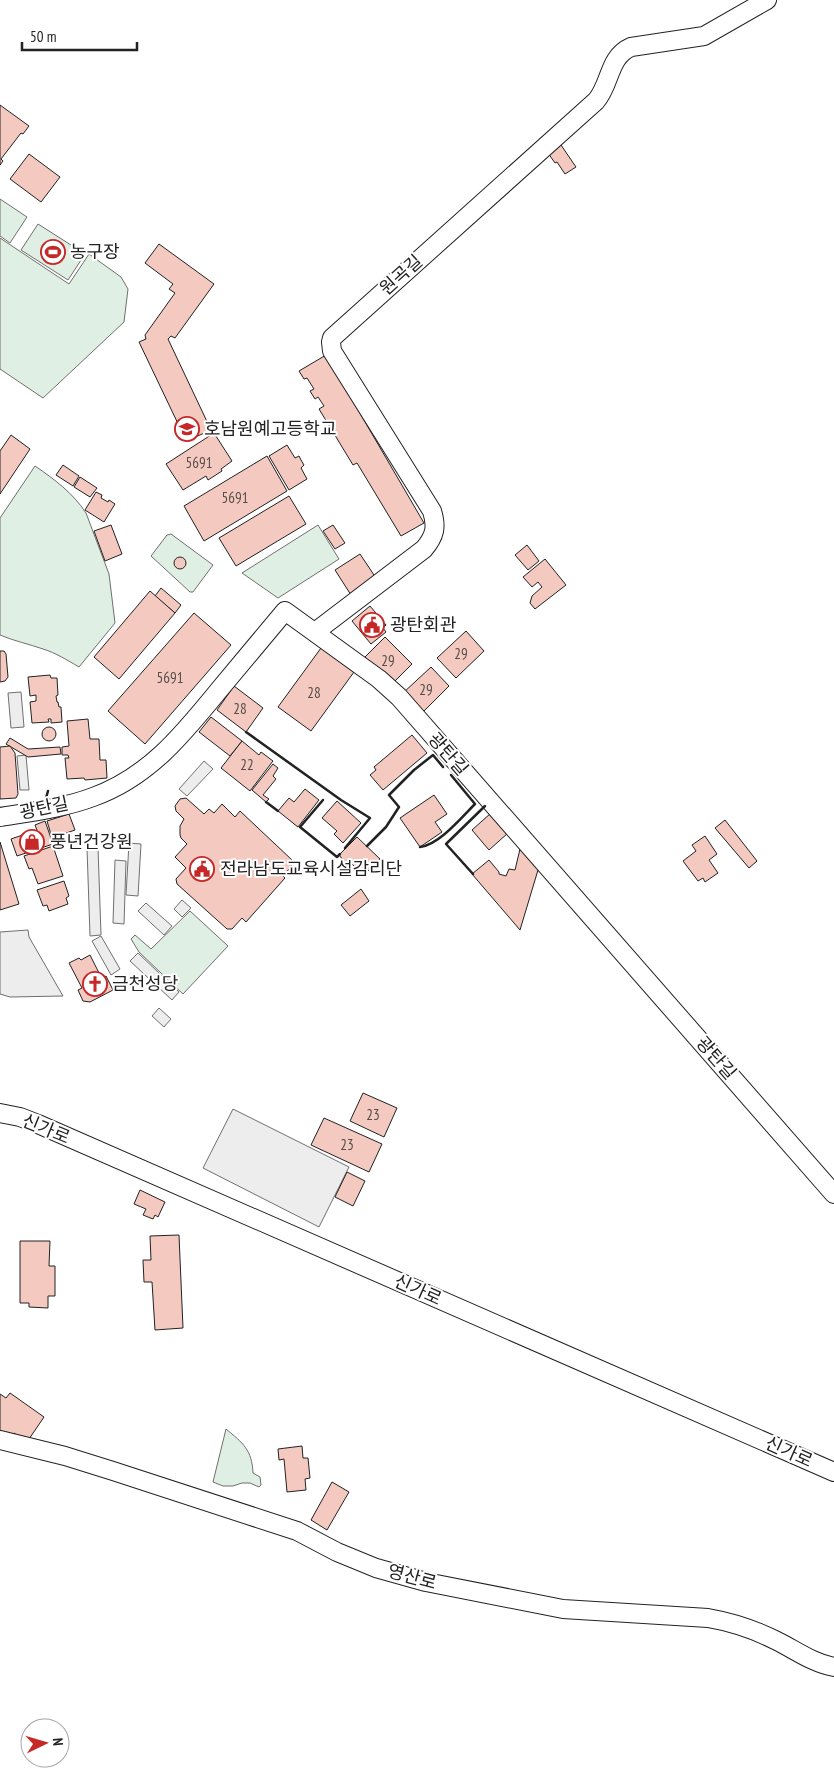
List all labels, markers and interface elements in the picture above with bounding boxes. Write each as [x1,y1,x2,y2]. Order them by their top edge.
scale bar [22,20,138,52]
text: 50 m [30,27,56,46]
sports icon: 농구장 [40,239,66,265]
place label: 농구장 [70,240,120,263]
street label: 원곡길 [375,249,427,300]
school or university icon: 호남원예고등학교 [174,416,200,442]
place label: 호남원예고등학교 [204,417,336,440]
house number: 5691 [185,453,213,472]
house number: 5691 [221,488,249,507]
public building icon: 광탄회관 [359,612,385,638]
place label: 광탄회관 [390,613,457,636]
house number: 29 [454,644,468,663]
house number: 29 [381,651,395,670]
house number: 5691 [156,668,184,687]
house number: 29 [419,680,433,699]
house number: 28 [307,683,321,702]
house number: 28 [233,699,247,718]
street label: 광탄길 [423,727,473,780]
house number: 22 [240,755,254,774]
street label: 광탄길 [17,791,71,824]
shop icon: 풍년건강원 [19,829,45,855]
place label: 풍년건강원 [50,830,133,853]
public building icon: 전라남도교육시설감리단 [189,856,215,882]
place label: 전라남도교육시설감리단 [220,857,402,880]
church icon: 금천성당 [82,971,108,997]
place label: 금천성당 [112,972,178,995]
street label: 광탄길 [691,1031,741,1084]
house number: 23 [366,1105,380,1124]
street label: 신가로 [19,1109,74,1149]
house number: 23 [340,1135,354,1154]
street label: 신가로 [391,1269,446,1310]
street label: 신가로 [762,1431,817,1472]
street label: 영산로 [385,1559,439,1594]
north arrow [20,1718,70,1768]
text: N [49,1737,67,1746]

